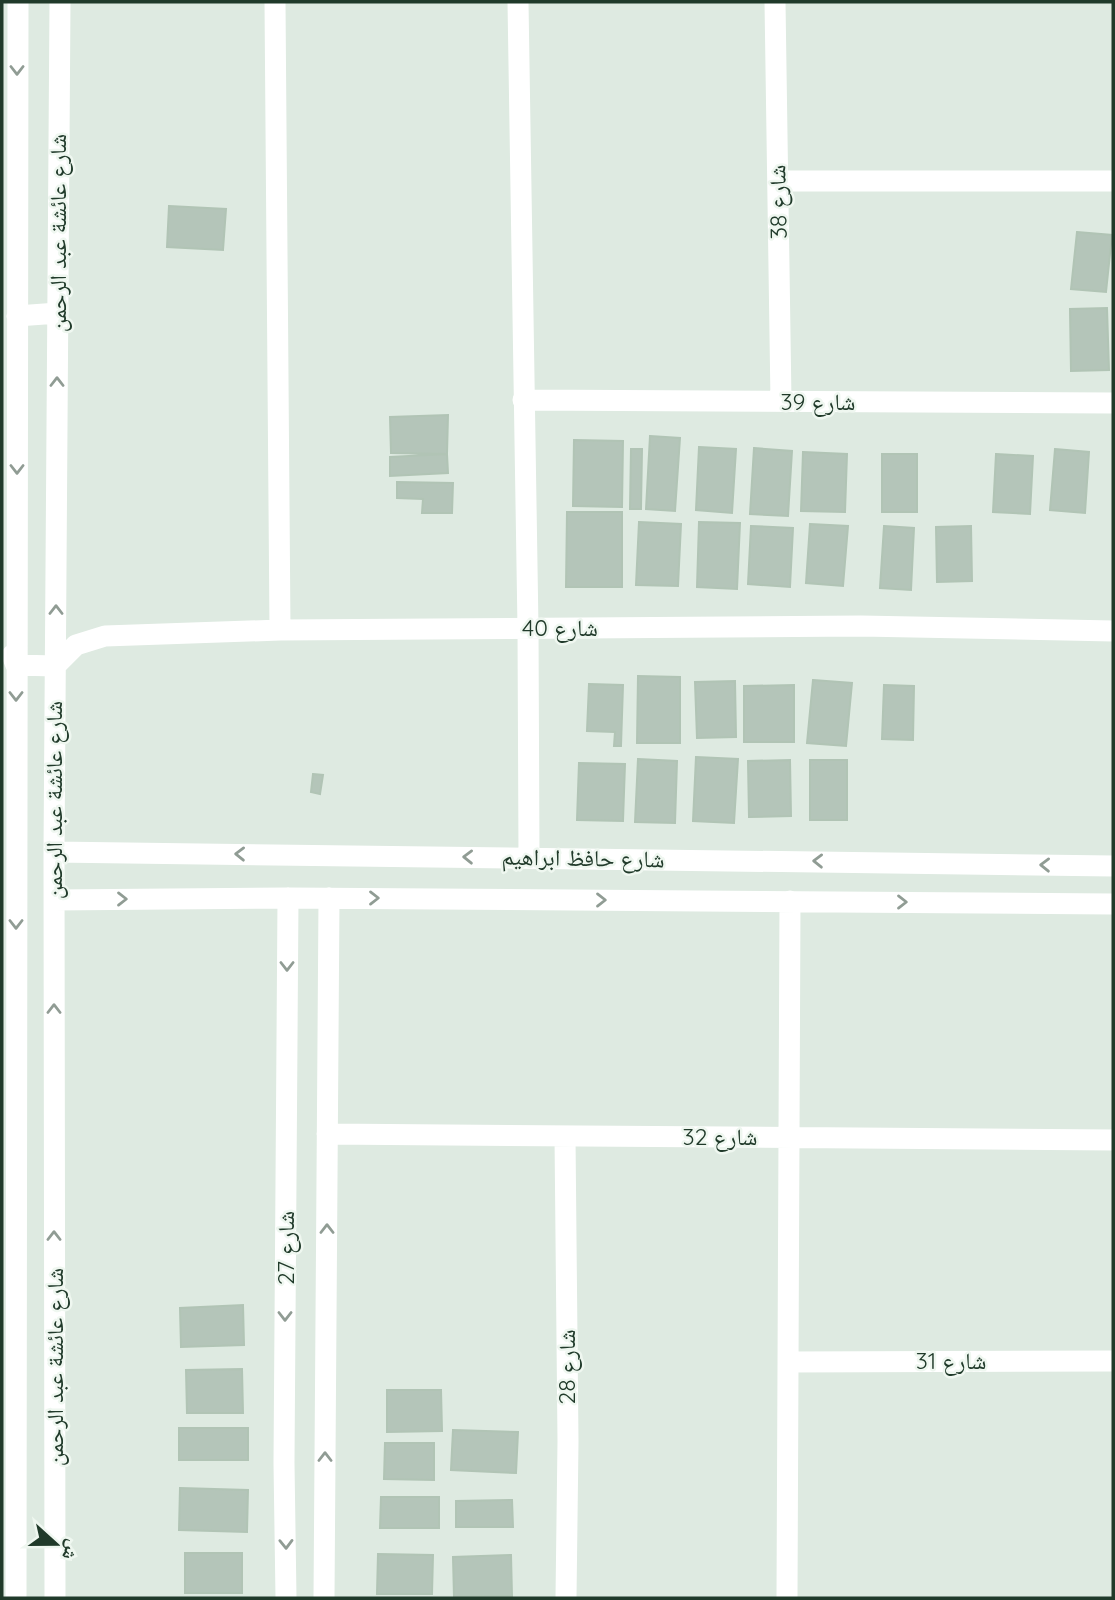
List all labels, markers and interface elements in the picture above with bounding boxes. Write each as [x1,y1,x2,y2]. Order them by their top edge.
one-way arrow [9,65,25,76]
street label: شارع عائشة عبد الرحمن [43,134,73,332]
street label: شارع 38 [762,164,794,240]
one-way arrow [49,376,65,387]
street label: شارع 39 [781,387,855,417]
one-way arrow [9,464,25,475]
one-way arrow [48,604,64,614]
street label: شارع 40 [522,613,598,643]
one-way arrow [8,692,24,702]
street label: شارع عائشة عبد الرحمن [39,701,69,899]
street label: شارع حافظ ابراهيم [501,842,665,875]
one-way arrow [234,846,245,862]
one-way arrow [462,849,472,865]
one-way arrow [812,854,823,869]
one-way arrow [1039,857,1050,873]
one-way arrow [117,891,128,907]
one-way arrow [369,891,380,906]
one-way arrow [597,892,607,908]
one-way arrow [898,894,908,910]
one-way arrow [8,919,24,930]
one-way arrow [279,961,295,972]
one-way arrow [46,1003,62,1013]
street label: شارع 32 [683,1122,757,1152]
street label: شارع 27 [271,1211,301,1285]
one-way arrow [319,1223,335,1234]
one-way arrow [46,1230,62,1241]
street label: شارع عائشة عبد الرحمن [40,1268,70,1466]
one-way arrow [277,1311,293,1322]
street label: شارع 28 [552,1329,582,1405]
street label: شارع 31 [916,1346,986,1376]
one-way arrow [317,1451,333,1461]
north arrow [21,1509,91,1579]
text: ش [57,1536,87,1564]
one-way arrow [278,1538,293,1549]

